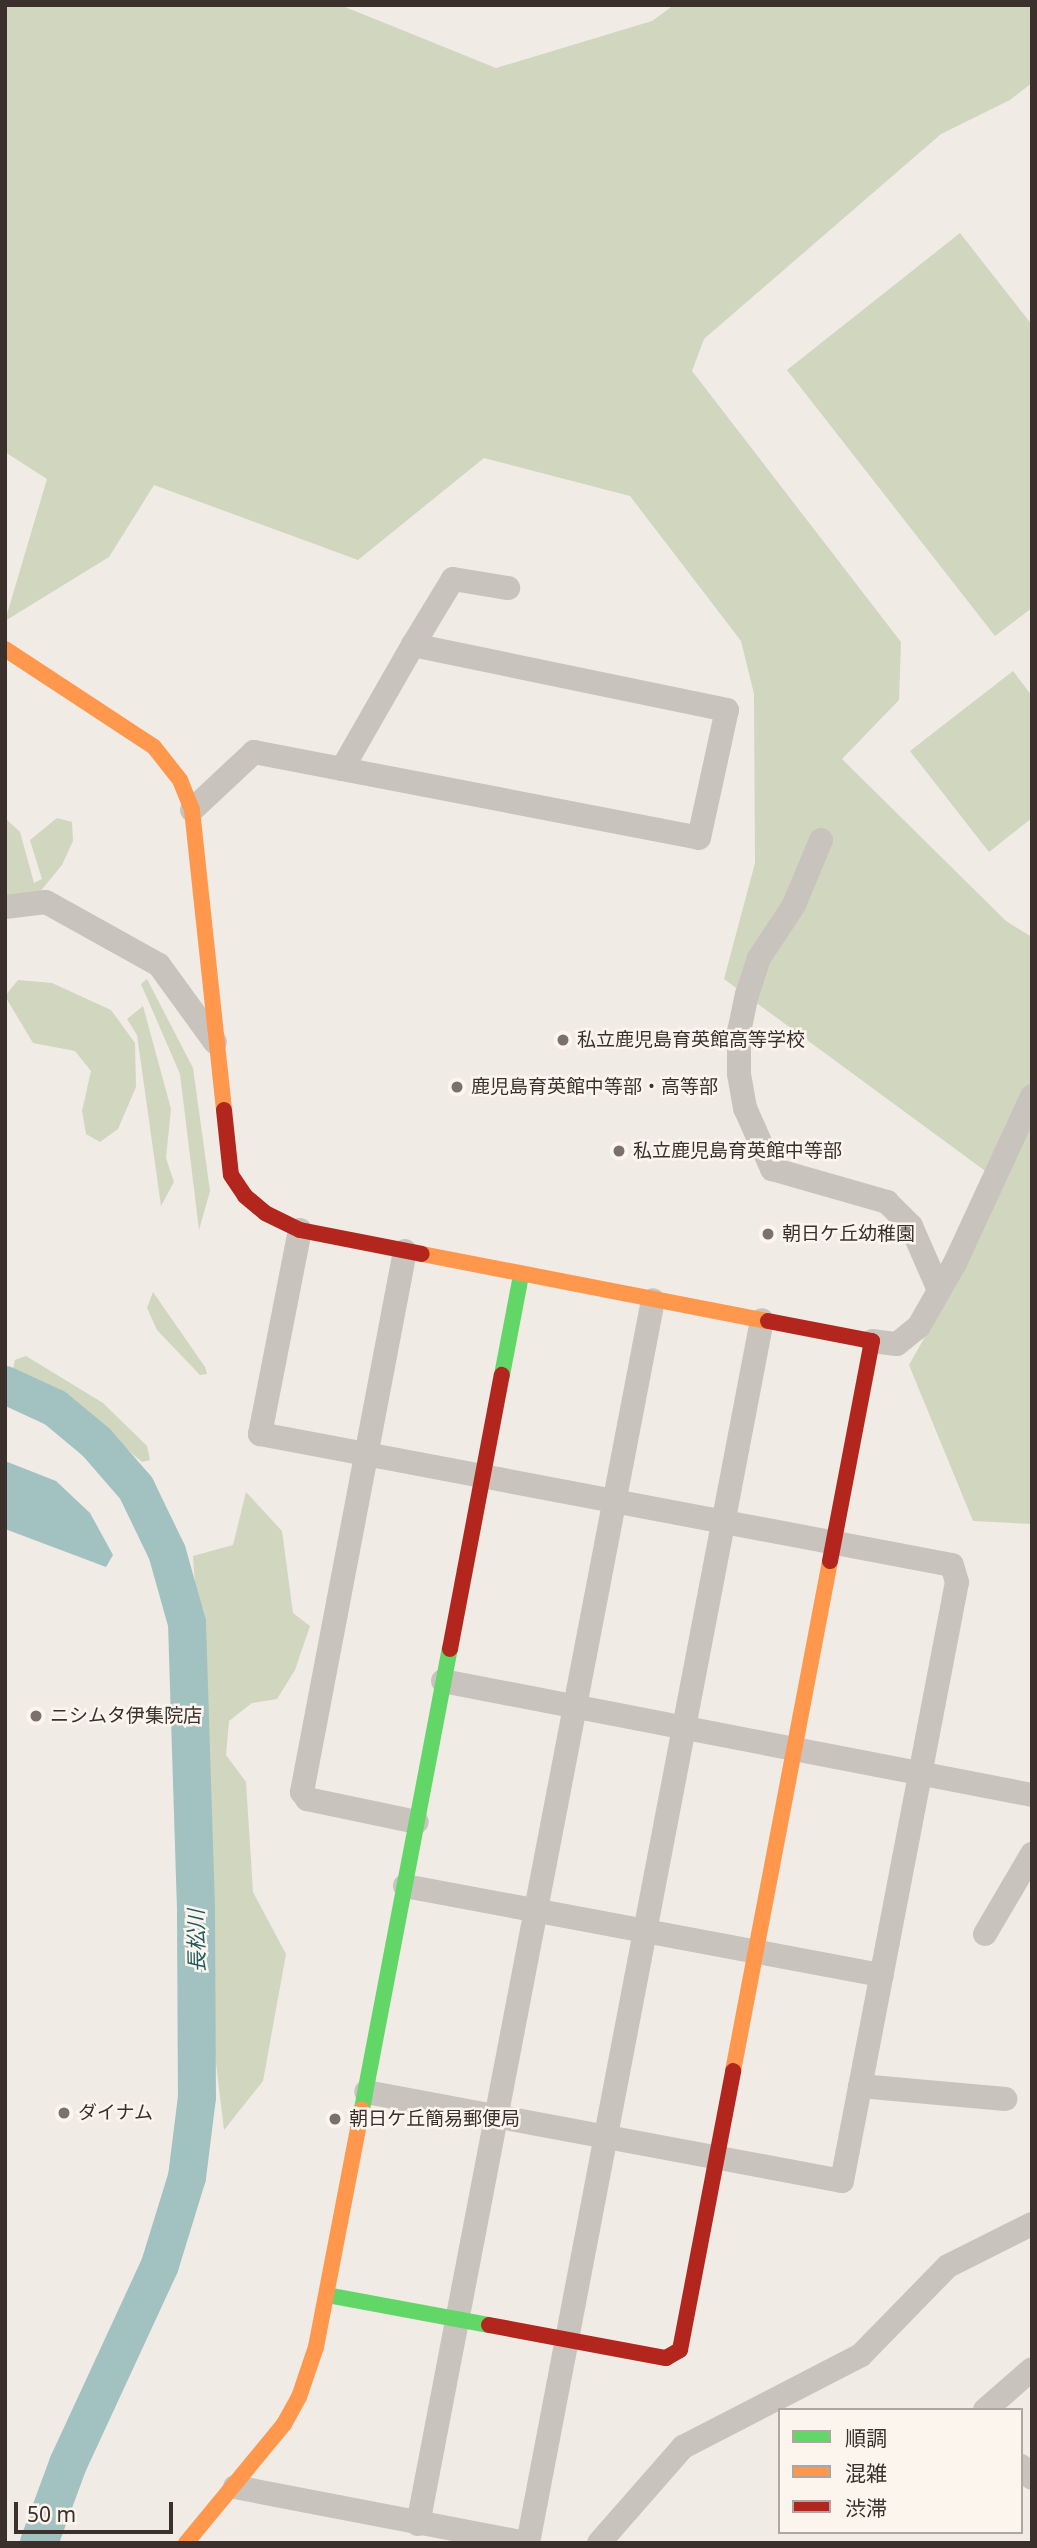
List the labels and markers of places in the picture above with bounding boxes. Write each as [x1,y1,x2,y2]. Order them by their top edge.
place label: 私立鹿児島育英館高等学校 [577,1029,805,1051]
marker: 私立鹿児島育英館高等学校 [555,1032,571,1048]
place label: 鹿児島育英館中等部・高等部 [471,1076,718,1098]
marker: 鹿児島育英館中等部・高等部 [449,1079,465,1095]
place label: 私立鹿児島育英館中等部 [633,1140,842,1162]
marker: 私立鹿児島育英館中等部 [611,1143,627,1159]
place label: 朝日ケ丘幼稚園 [782,1223,915,1245]
marker: 朝日ケ丘幼稚園 [760,1226,776,1242]
place label: ニシムタ伊集院店 [50,1705,202,1727]
marker: ニシムタ伊集院店 [28,1708,44,1724]
place label: ダイナム [78,2102,154,2124]
marker: ダイナム [56,2105,72,2121]
place label: 朝日ケ丘簡易郵便局 [349,2108,520,2130]
marker: 朝日ケ丘簡易郵便局 [327,2111,343,2127]

